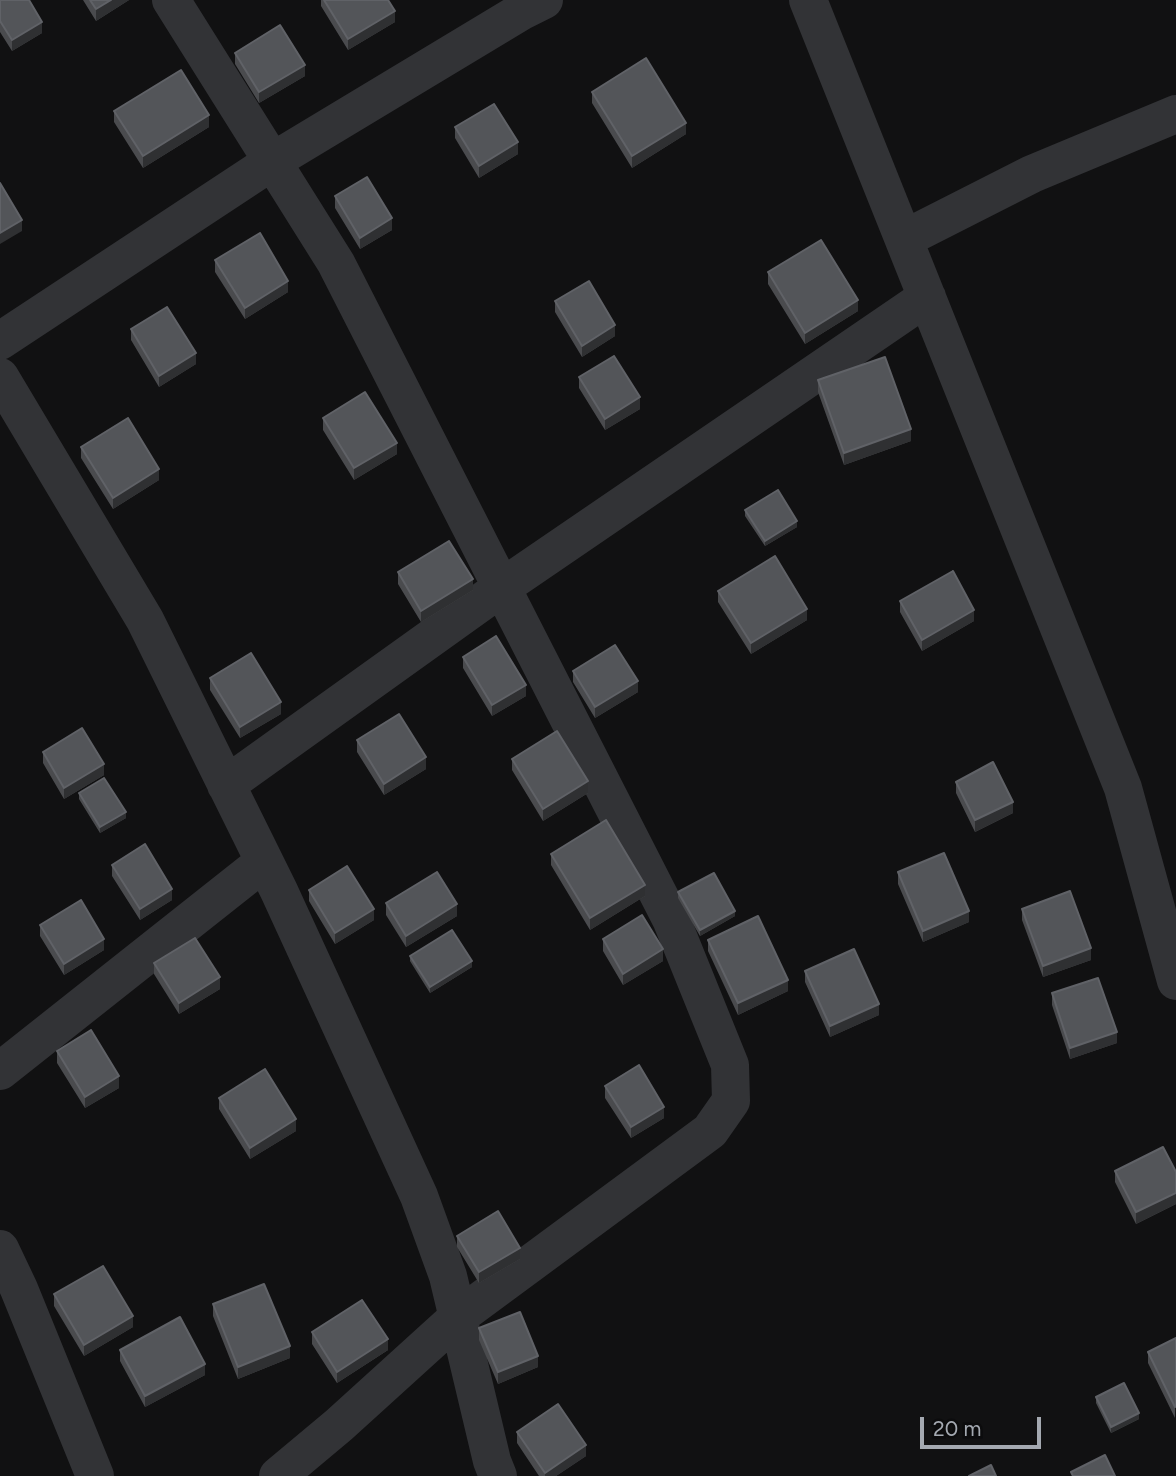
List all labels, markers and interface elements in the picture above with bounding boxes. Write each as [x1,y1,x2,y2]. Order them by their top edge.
scale bar [924,1402,1045,1446]
text: 20 m [933,1416,981,1441]

